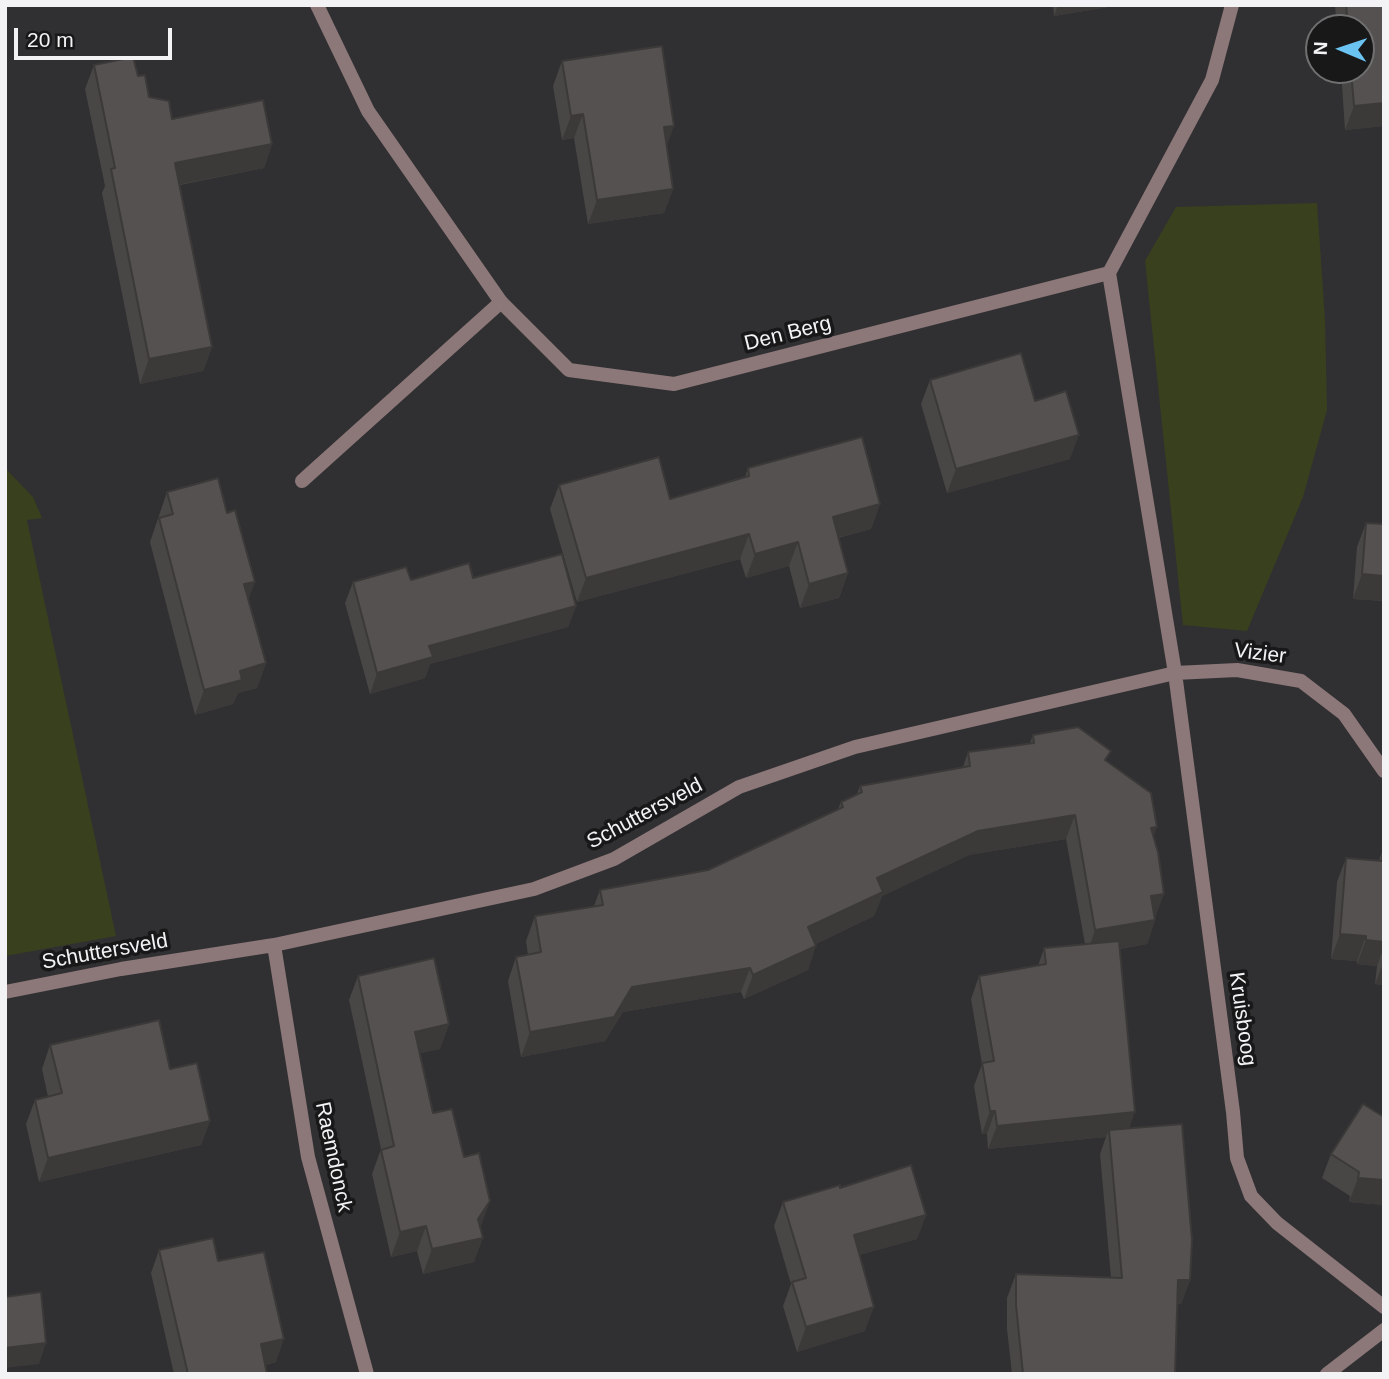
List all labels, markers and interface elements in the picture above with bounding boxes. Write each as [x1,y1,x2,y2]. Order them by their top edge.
scale bar [18,14,175,58]
north arrow [1305,14,1375,84]
text: 20 m [27,28,74,51]
text: N [1310,41,1331,56]
street label: Den Berg [742,311,834,357]
street label: Vizier [1233,638,1287,670]
street label: Schuttersveld [583,773,707,855]
street label: Schuttersveld [40,929,170,975]
street label: Kruisboog [1223,970,1261,1068]
street label: Raemdonck [309,1100,357,1214]

